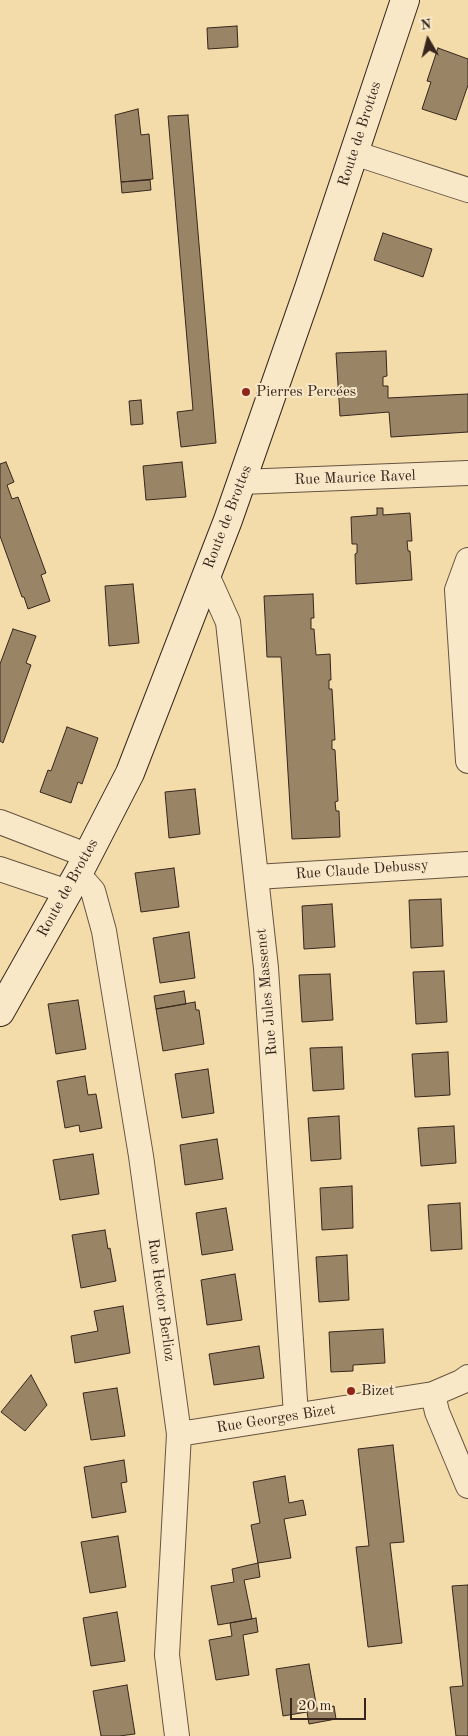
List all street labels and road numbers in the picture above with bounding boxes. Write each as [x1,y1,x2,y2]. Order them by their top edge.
street label: Route de Brottes [335,79,385,189]
street label: Route de Brottes [200,463,256,571]
street label: Rue Maurice Ravel [294,467,416,489]
street label: Route de Brottes [34,836,102,940]
street label: Rue Claude Debussy [295,856,429,884]
street label: Rue Jules Massenet [252,928,282,1056]
street label: Rue Hector Berlioz [143,1238,179,1362]
street label: Rue Georges Bizet [215,1401,337,1437]

